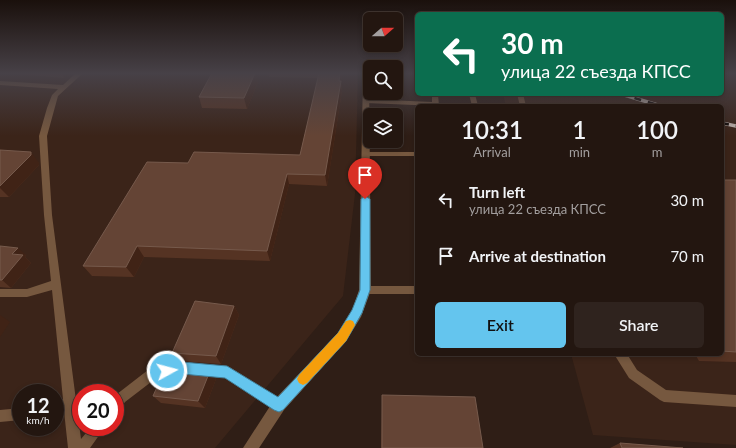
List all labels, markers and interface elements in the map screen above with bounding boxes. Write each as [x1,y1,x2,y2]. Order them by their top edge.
north arrow [363,12,403,52]
map controls [363,12,403,148]
text: 30 m [501,26,564,60]
icon: left [435,28,487,80]
button: search [363,60,403,100]
text: улица 22 съезда КПСС [501,60,691,82]
button: layers [363,108,403,148]
text: 10:31 [461,115,523,144]
text: 1 [573,115,586,144]
text: 100 [636,115,678,144]
text: Arrival [473,144,511,160]
text: min [569,144,590,160]
text: m [652,144,662,160]
pin [348,158,382,199]
icon: arrive [354,164,376,186]
text: Turn left [469,183,525,201]
icon: left [435,189,457,211]
text: 30 m [670,191,704,209]
text: улица 22 съезда КПСС [469,201,606,217]
icon: arrive [435,245,457,267]
text: Arrive at destination [469,247,606,265]
text: 70 m [670,247,704,265]
button: Exit [435,302,566,348]
button: Share [574,302,704,348]
position arrow [146,350,188,392]
speed limit sign: 20 [72,384,124,436]
text: 12 [26,393,50,417]
text: km/h [26,414,50,426]

